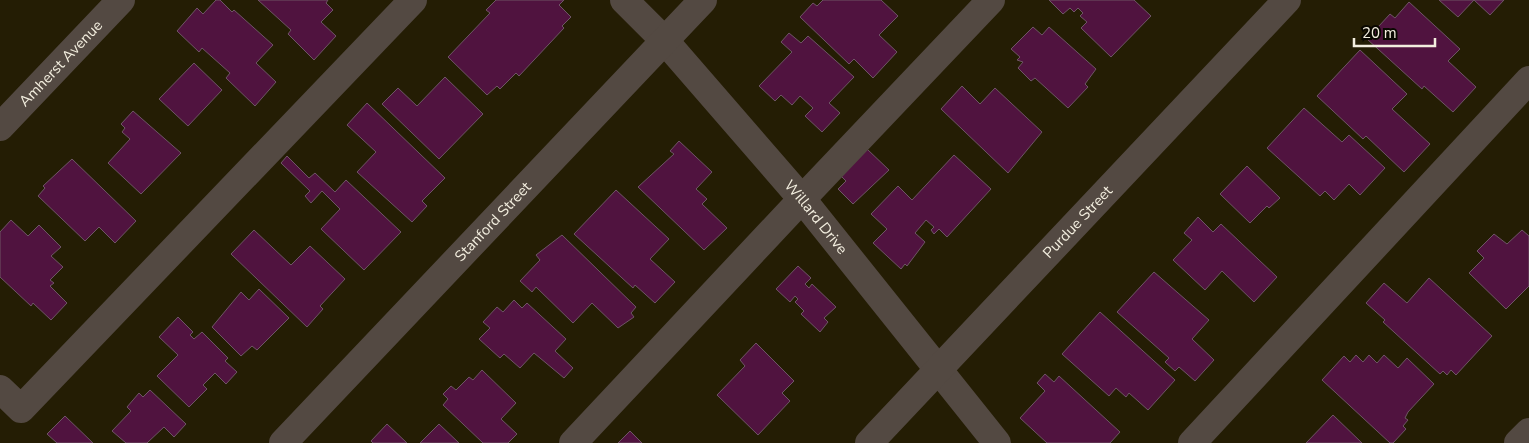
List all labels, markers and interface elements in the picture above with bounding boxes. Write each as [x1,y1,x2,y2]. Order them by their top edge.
street label: Amherst Avenue [15,15,107,111]
scale bar [1354,15,1435,47]
text: 20 m [1362,23,1397,43]
street label: Willard Drive [780,176,852,258]
street label: Stanford Street [450,177,536,266]
street label: Purdue Street [1038,181,1117,263]

